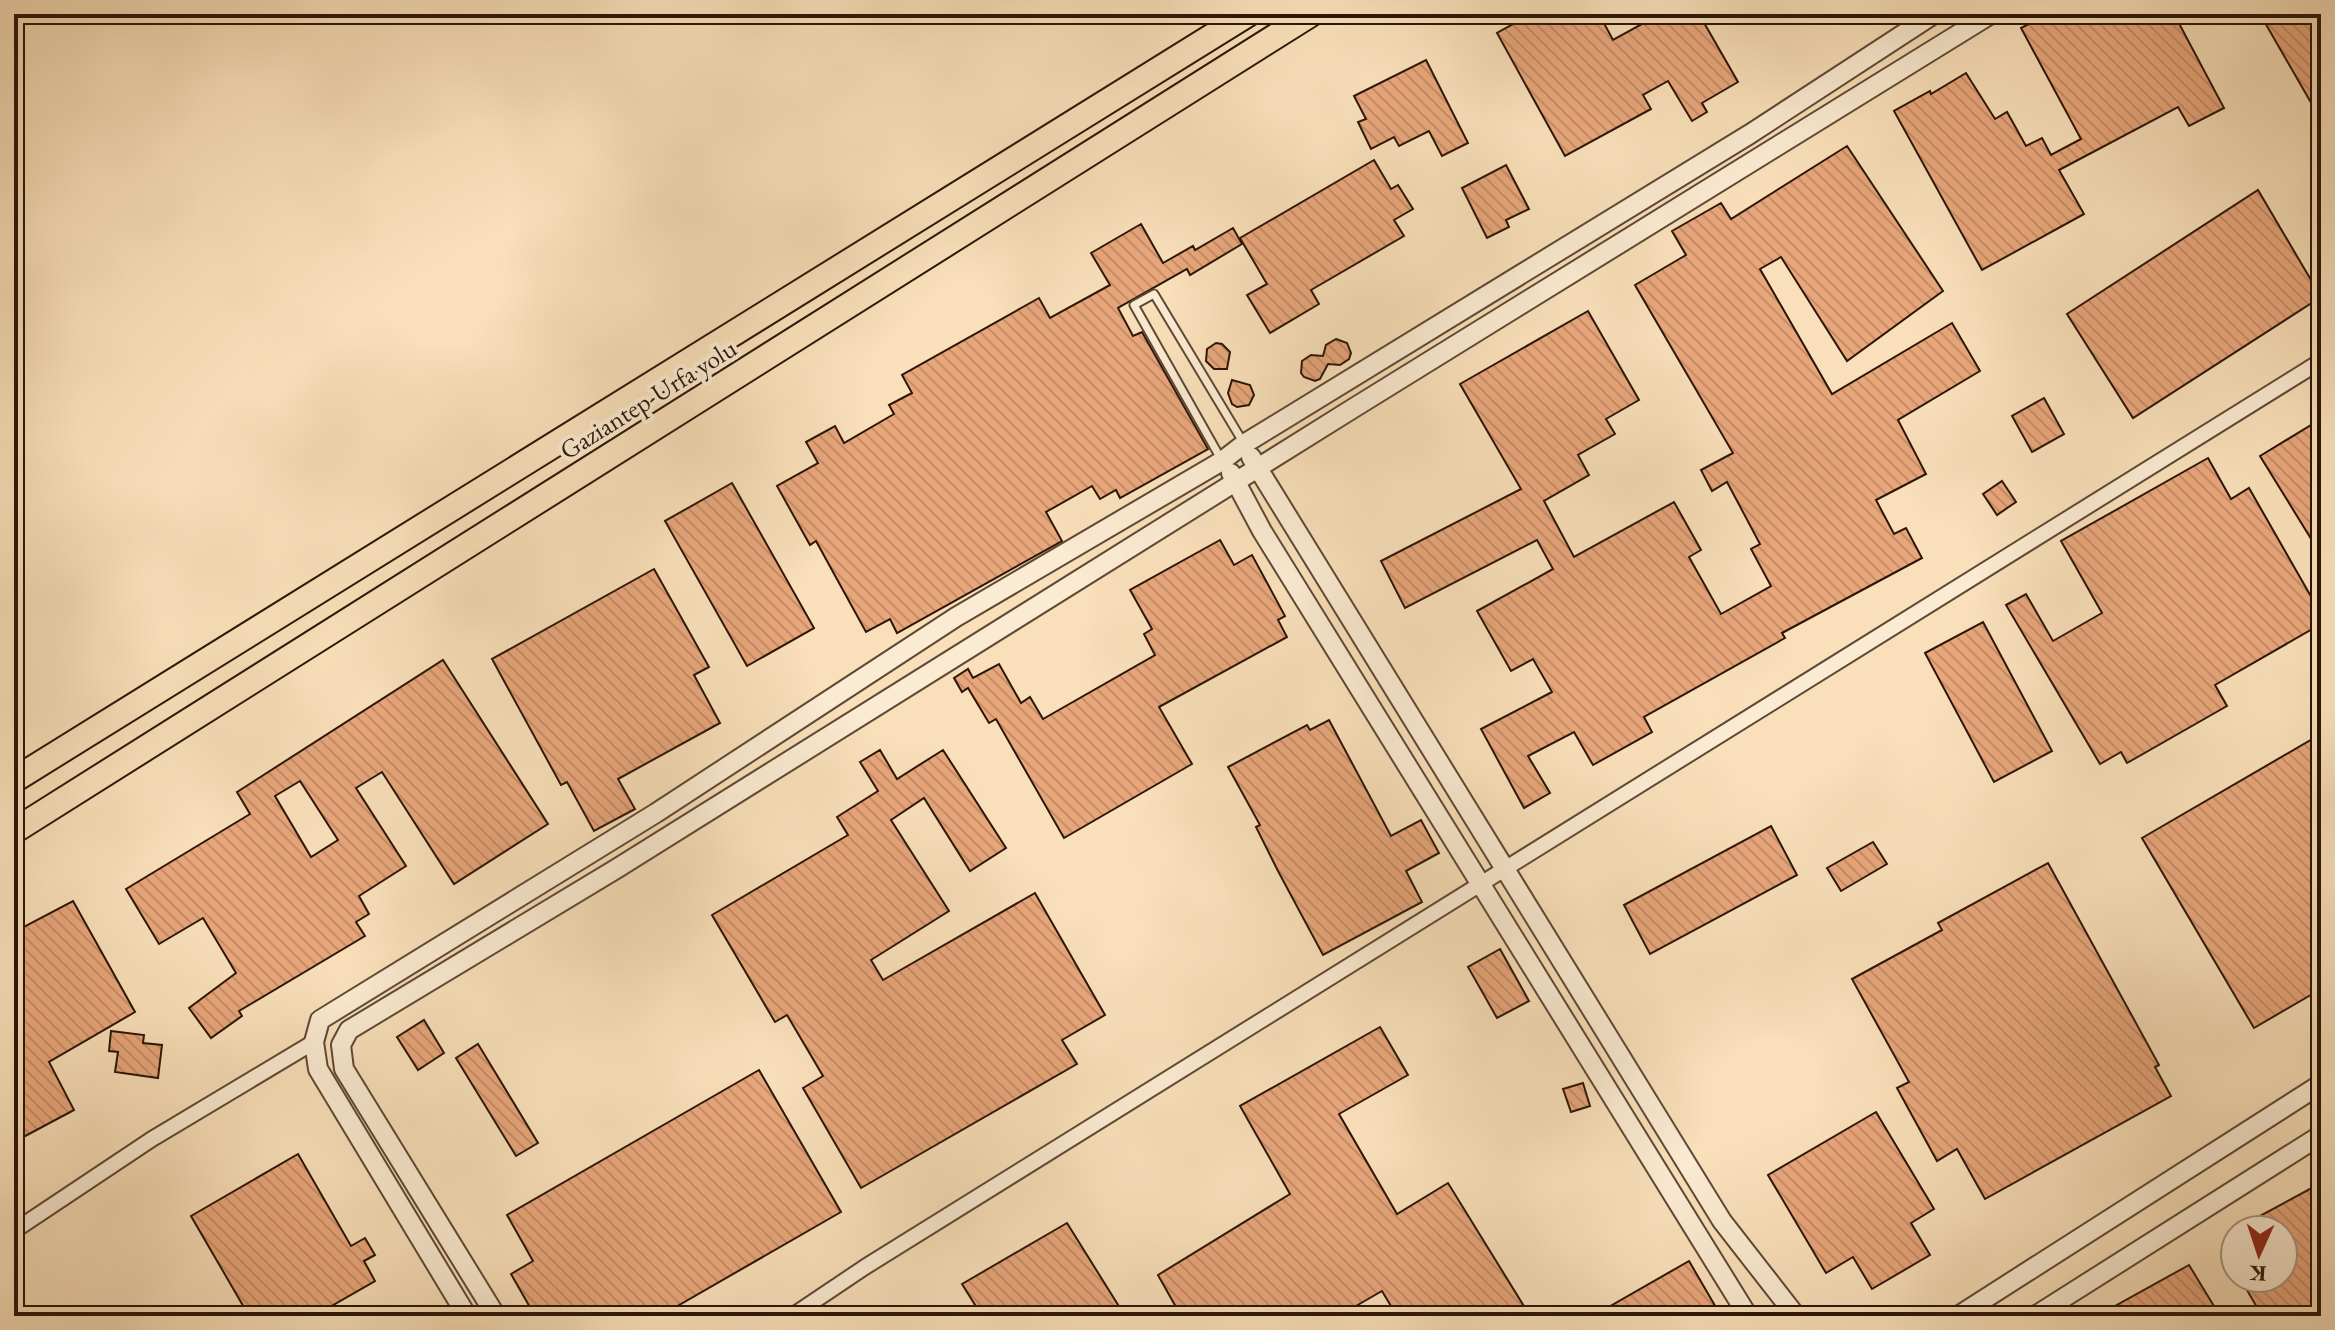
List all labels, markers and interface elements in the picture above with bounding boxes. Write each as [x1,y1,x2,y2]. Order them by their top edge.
street label: Gaziantep-Urfa yolu [553,331,743,467]
north arrow [2219,1214,2299,1294]
text: K [2249,1259,2267,1288]

